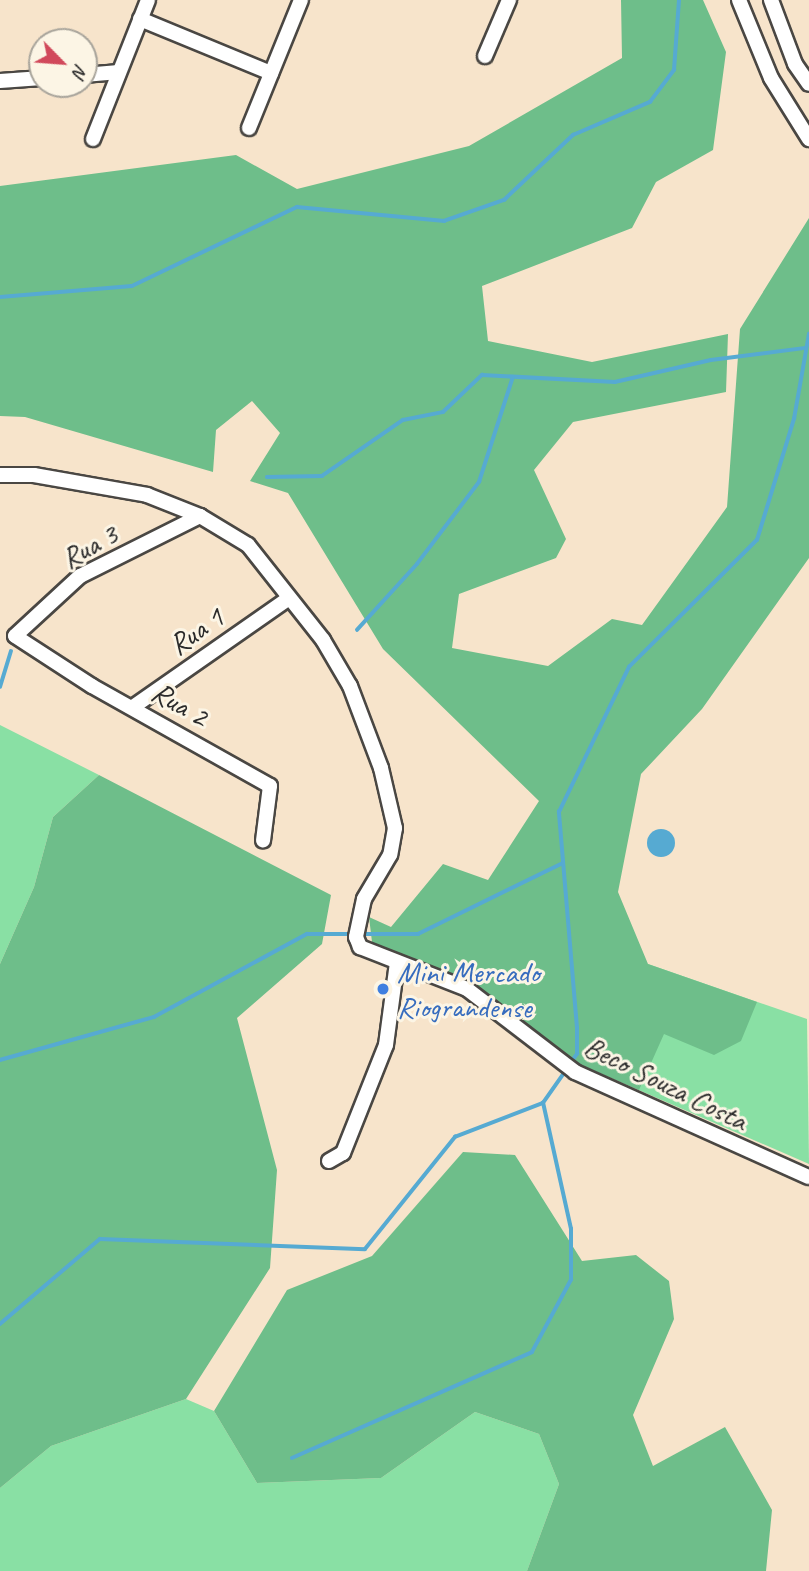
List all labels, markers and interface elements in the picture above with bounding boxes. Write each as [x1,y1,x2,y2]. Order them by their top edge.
north arrow [28,28,98,98]
text: N [67,61,94,81]
street label: Rua 3 [54,516,124,576]
street label: Rua 1 [161,599,231,663]
street label: Rua 2 [145,674,215,734]
place label: Mini Mercado Riograndense [397,954,538,1024]
marker: Mini Mercado Riograndense [375,981,391,997]
street label: Beco Souza Costa [579,1028,753,1138]

